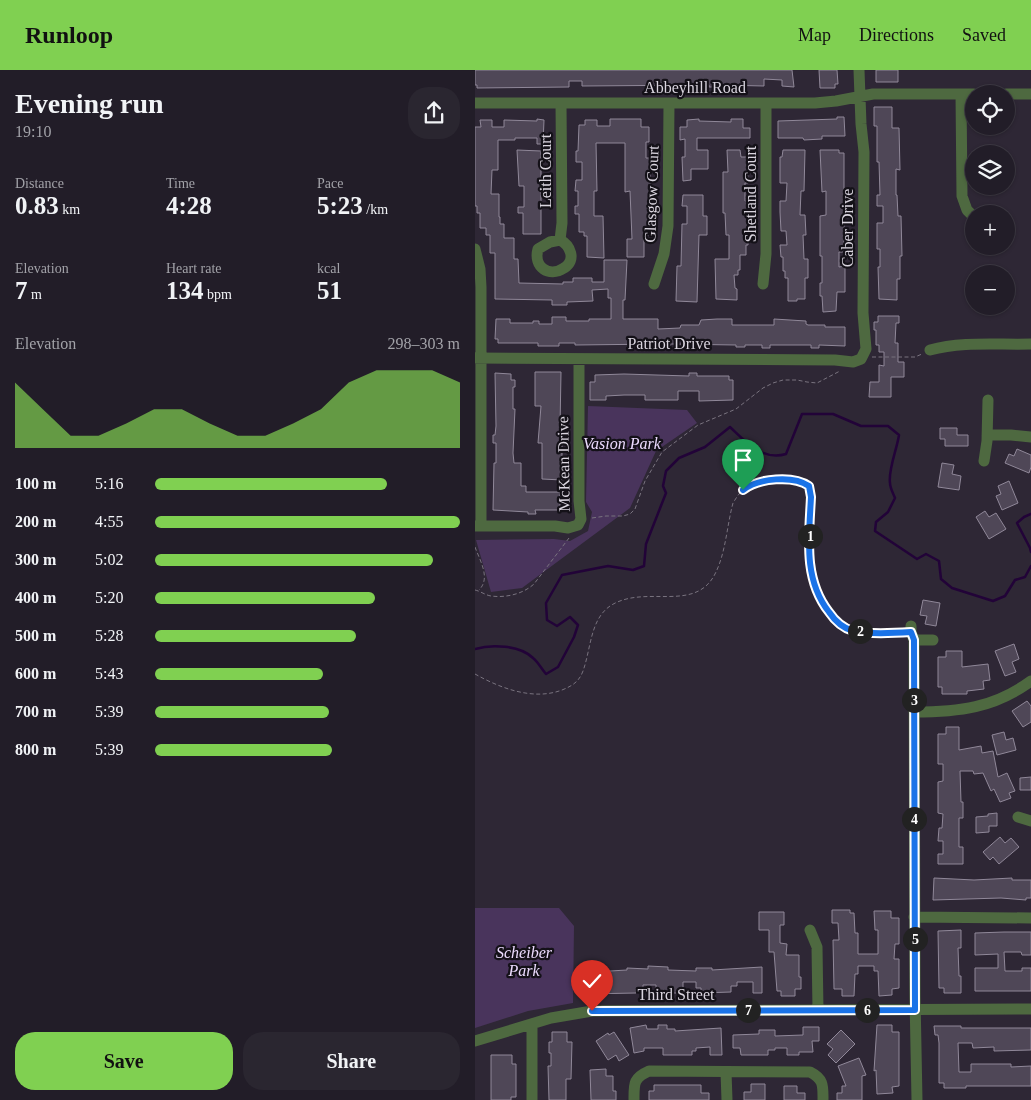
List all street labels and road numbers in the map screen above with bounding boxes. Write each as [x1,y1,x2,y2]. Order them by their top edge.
street label: Abbeyhill Road [644,79,746,97]
street label: Leith Court [537,133,554,208]
street label: Glasgow Court [641,145,663,243]
street label: Shetland Court [742,145,759,242]
street label: Caber Drive [839,189,856,267]
street label: Patriot Drive [627,335,711,352]
street label: McKean Drive [554,416,573,512]
street label: Third Street [638,986,715,1003]

